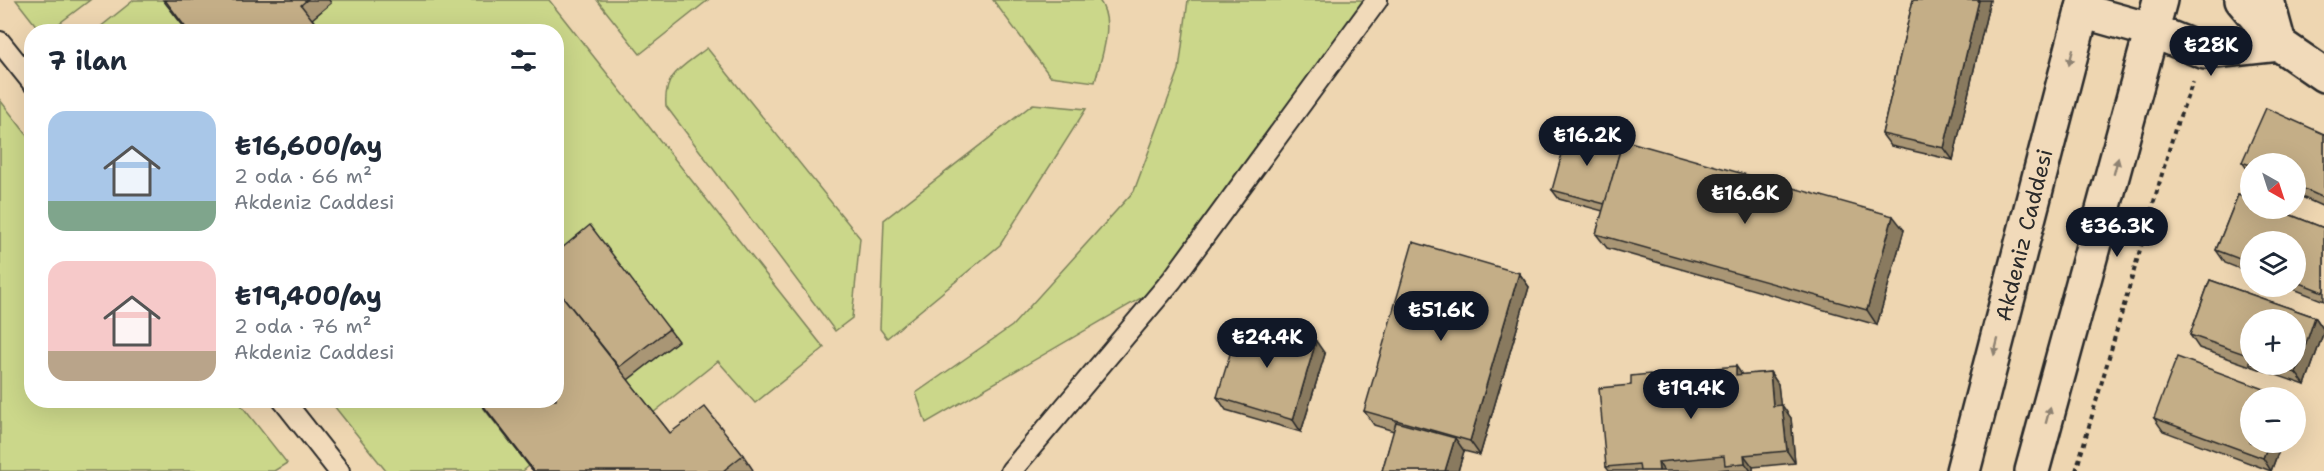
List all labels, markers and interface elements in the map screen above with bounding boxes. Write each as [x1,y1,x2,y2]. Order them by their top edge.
pin: ₺28K [2175,26,2247,77]
text: ₺28K [2184,32,2238,58]
text: 7 ilan [48,43,127,78]
icon: filters [507,44,540,77]
one-way arrow [2065,47,2075,66]
pin: ₺16.2K [1538,116,1636,167]
text: ₺16.2K [1553,122,1621,148]
text: ₺16,600/ay [234,128,382,163]
icon: home [96,135,168,207]
street label: Akdeniz Caddesi [1989,146,2059,324]
north arrow [2240,153,2306,219]
map controls [2240,153,2306,453]
one-way arrow [2112,157,2121,175]
text: 2 oda · 66 m² [234,163,372,189]
pin: ₺16.6K [1696,174,1794,225]
text: ₺16.6K [1711,180,1779,206]
text: Akdeniz Caddesi [234,189,395,215]
pin: ₺36.3K [2068,207,2166,258]
text: ₺36.3K [2080,213,2154,239]
button: layers [2240,231,2306,297]
text: ₺19,400/ay [234,278,382,313]
icon: home [96,285,168,357]
pin: ₺51.6K [1392,291,1490,342]
text: ₺51.6K [1408,297,1474,323]
button: + [2240,309,2306,375]
text: 2 oda · 76 m² [234,313,372,339]
pin: ₺24.4K [1218,318,1316,369]
text: ₺24.4K [1231,324,1303,350]
one-way arrow [1990,338,2000,356]
text: Akdeniz Caddesi [234,339,395,365]
pin: ₺19.4K [1642,369,1740,420]
text: ₺19.4K [1657,375,1725,401]
button: − [2240,387,2306,453]
one-way arrow [2043,405,2053,424]

